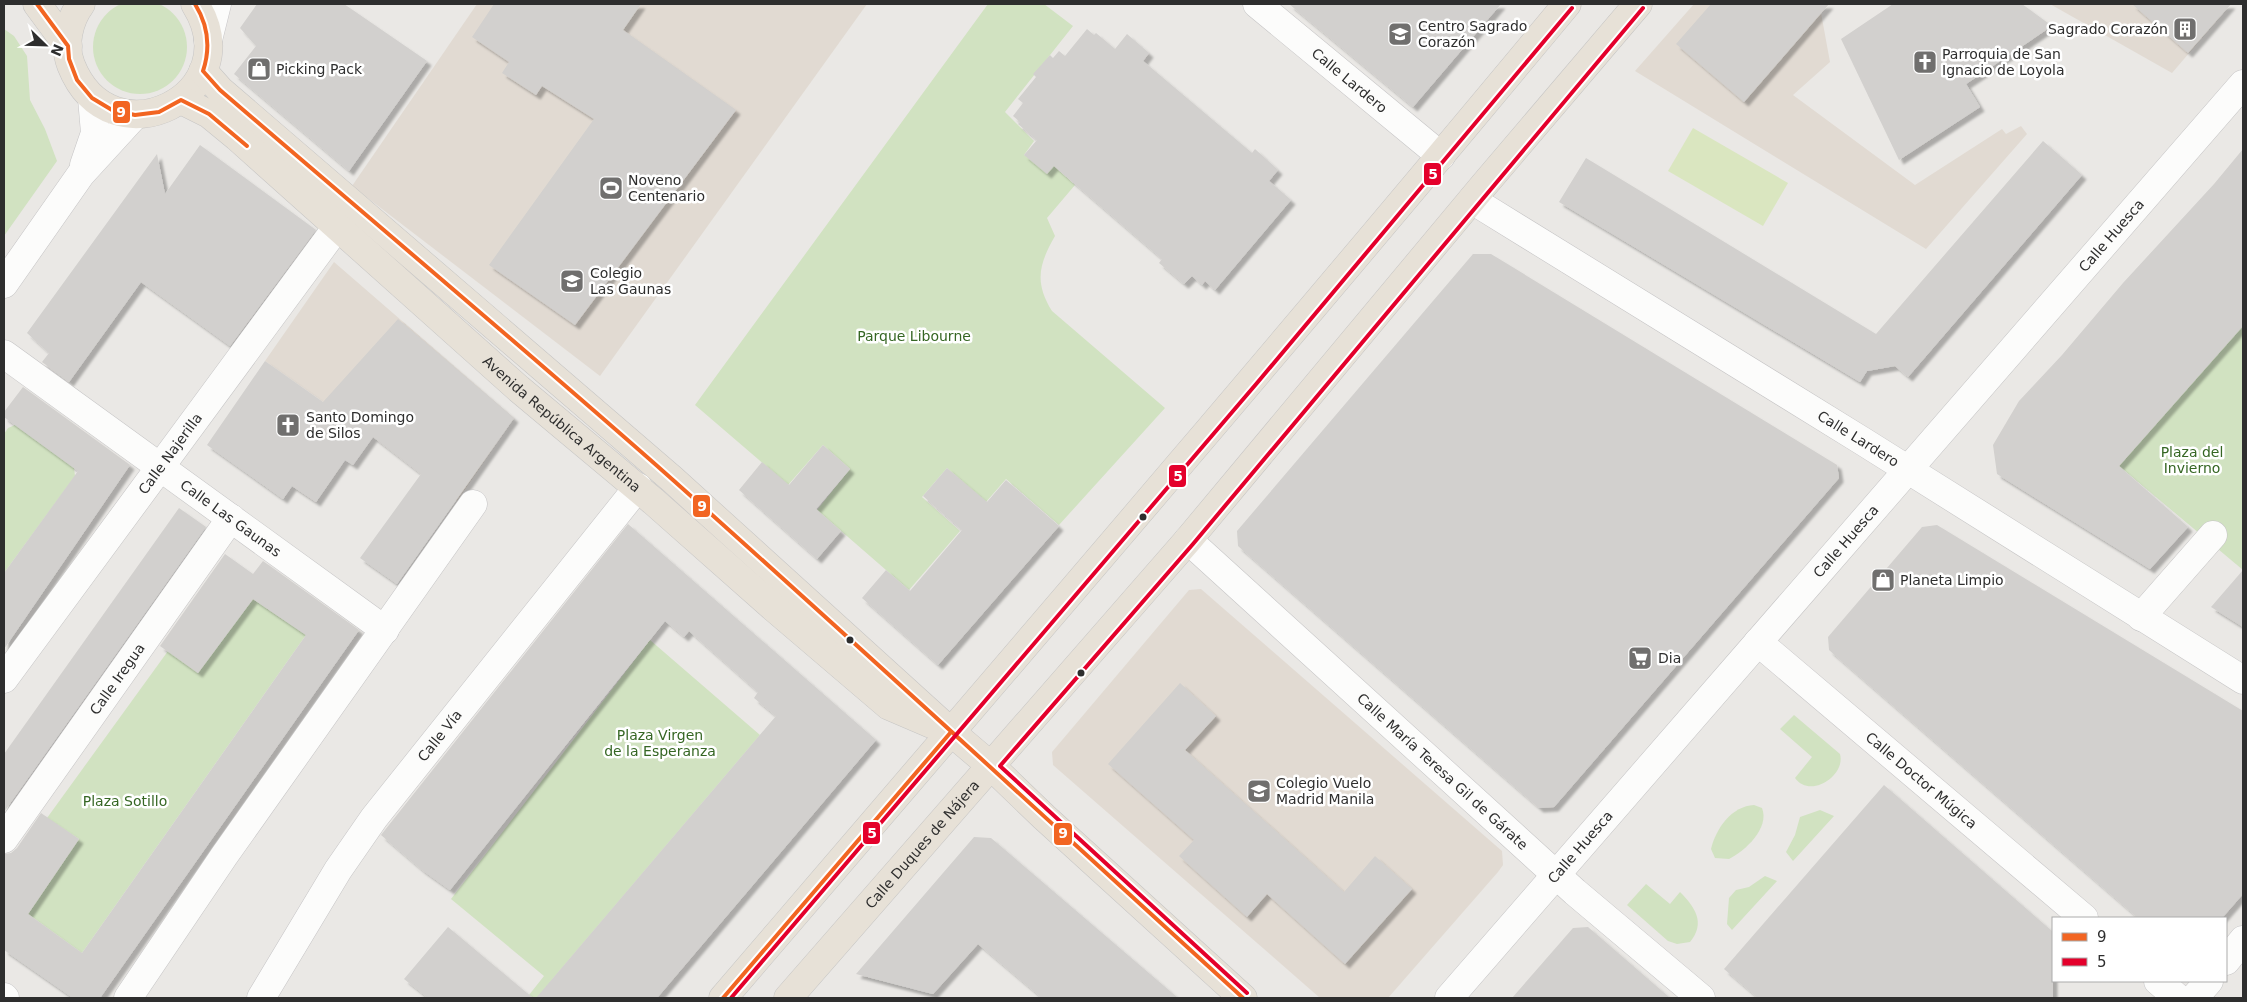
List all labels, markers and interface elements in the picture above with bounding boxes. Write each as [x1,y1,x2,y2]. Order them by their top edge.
building icon: Sagrado Corazón [2172,16,2198,42]
place label: Centro Sagrado Corazón [1418,18,1527,50]
north arrow [20,20,70,70]
school or university icon: Centro Sagrado Corazón [1387,21,1413,47]
place label: Sagrado Corazón [2048,21,2168,37]
text: N [47,42,67,59]
street label: Calle Lardero [1309,45,1390,116]
place label: Parroquia de San Ignacio de Loyola [1942,46,2064,78]
church icon: Parroquia de San Ignacio de Loyola [1912,49,1938,75]
shop icon: Picking Pack [246,56,272,82]
place label: Picking Pack [276,61,363,77]
line badge: 9 [112,100,131,124]
text: 9 [116,104,126,120]
line badge: 5 [1423,162,1442,186]
text: 5 [1428,166,1438,182]
place label: Noveno Centenario [628,172,705,204]
sports icon: Noveno Centenario [598,175,624,201]
street label: Calle Huesca [2076,196,2147,275]
place label: Colegio Las Gaunas [590,265,671,297]
school or university icon: Colegio Las Gaunas [559,268,585,294]
park label: Parque Libourne [857,328,971,344]
street label: Avenida República Argentina [480,353,644,495]
street label: Calle Lardero [1815,407,1902,470]
place label: Santo Domingo de Silos [306,409,414,441]
street label: Calle Najerilla [135,410,205,497]
church icon: Santo Domingo de Silos [275,412,301,438]
park label: Plaza del Invierno [2161,444,2223,476]
line badge: 5 [1168,464,1187,488]
text: 5 [1173,468,1183,484]
street label: Calle Las Gaunas [177,476,284,560]
line badge: 9 [692,494,711,518]
text: 9 [697,498,707,514]
street label: Calle Huesca [1810,502,1882,581]
unlabelled marker [1138,512,1148,522]
shop icon: Planeta Limpio [1870,567,1896,593]
place label: Planeta Limpio [1900,572,2004,588]
unlabelled marker [845,635,855,645]
street label: Calle Iregua [86,640,148,718]
supermarket icon: Dia [1627,645,1653,671]
place label: Dia [1658,650,1681,666]
unlabelled marker [1076,668,1086,678]
street label: Calle María Teresa Gil de Gárate [1354,690,1531,853]
street label: Calle Vía [414,707,465,765]
park label: Plaza Virgen de la Esperanza [604,727,716,759]
street label: Calle Doctor Múgica [1862,729,1980,832]
place label: Colegio Vuelo Madrid Manila [1276,775,1374,807]
street label: Calle Duques de Nájera [862,777,982,912]
school or university icon: Colegio Vuelo Madrid Manila [1246,778,1272,804]
park label: Plaza Sotillo [83,793,167,809]
street label: Calle Huesca [1544,807,1616,887]
line badge: 5 [862,821,881,845]
line badge: 9 [1053,822,1073,846]
text: 5 [867,825,877,841]
text: 9 [1058,825,1068,841]
legend [2052,917,2227,982]
text: 9 [2097,928,2107,946]
text: 5 [2097,953,2107,971]

